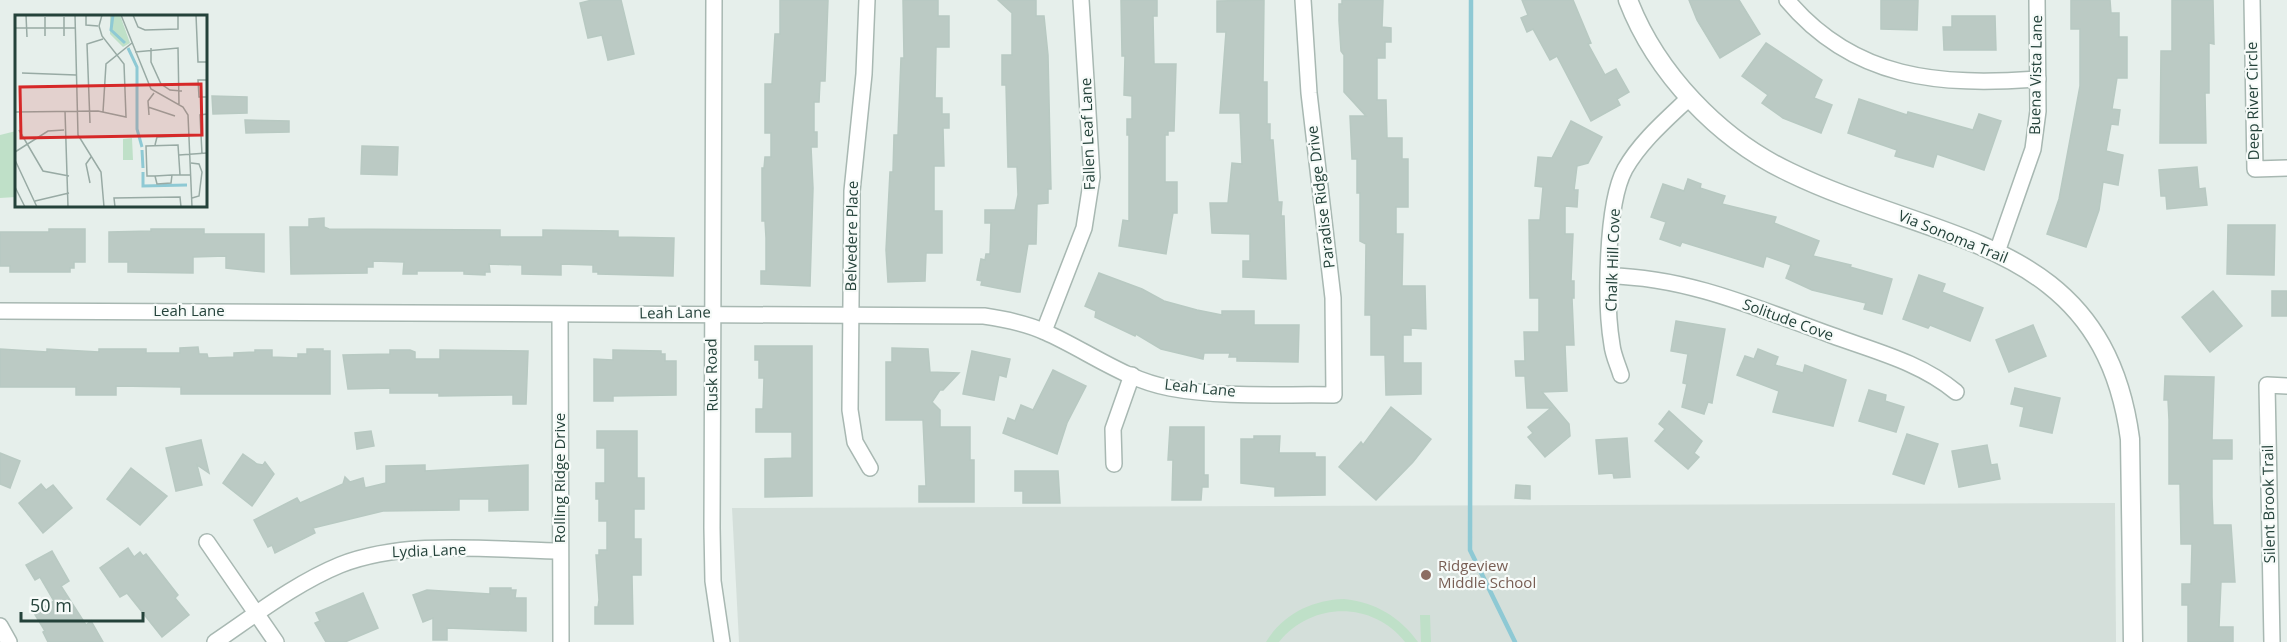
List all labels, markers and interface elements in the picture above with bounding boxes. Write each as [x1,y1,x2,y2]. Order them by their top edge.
inset map [15,15,207,207]
street label: Buena Vista Lane [2024,15,2046,135]
street label: Deep River Circle [2241,42,2263,160]
street label: Fallen Leaf Lane [1075,77,1099,191]
street label: Paradise Ridge Drive [1301,125,1339,270]
street label: Belvedere Place [840,181,862,291]
street label: Via Sonoma Trail [1895,205,2011,267]
street label: Chalk Hill Cove [1600,208,1624,312]
street label: Solitude Cove [1740,293,1837,345]
street label: Leah Lane [153,300,225,320]
street label: Leah Lane [639,301,711,323]
street label: Rusk Road [700,338,722,412]
street label: Leah Lane [1164,373,1237,401]
street label: Rolling Ridge Drive [549,413,569,543]
street label: Silent Brook Trail [2257,445,2279,563]
street label: Lydia Lane [391,539,466,561]
place label: Ridgeview Middle School [1438,555,1536,592]
marker: Ridgeview Middle School [1419,568,1433,582]
scale bar [21,585,142,623]
text: 50 m [30,593,72,617]

